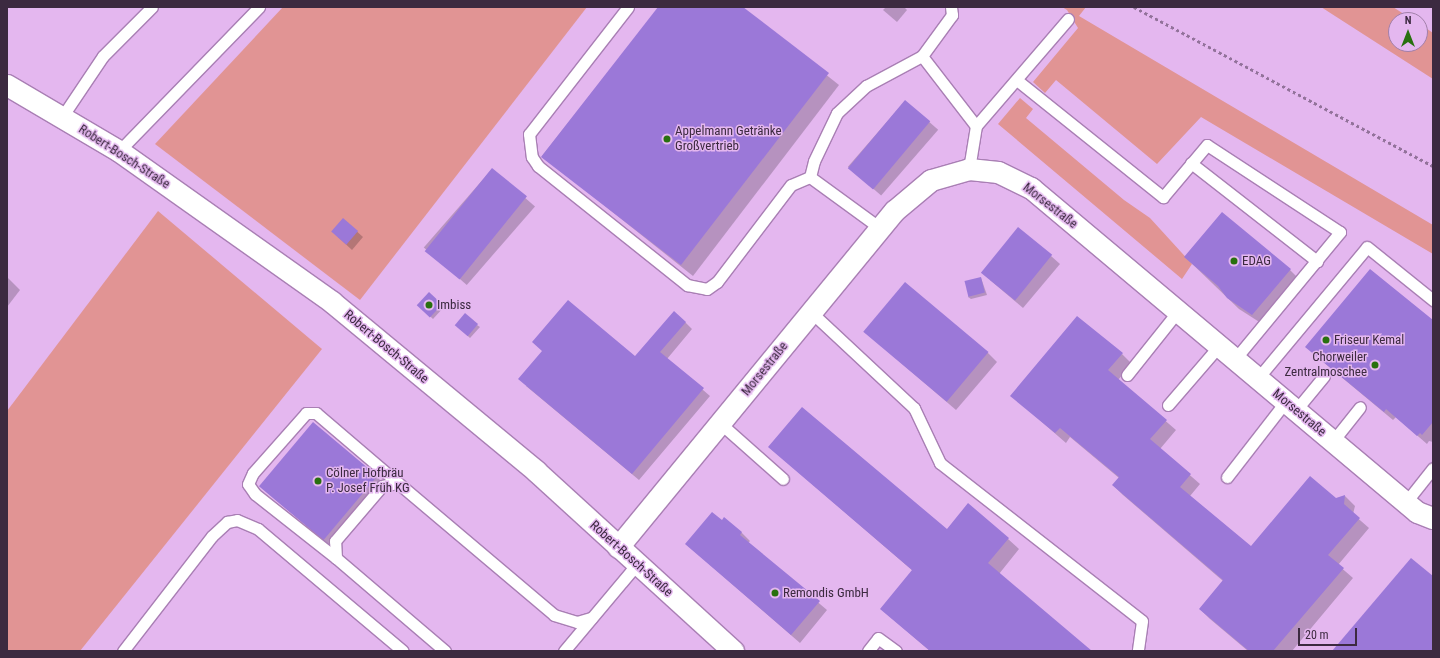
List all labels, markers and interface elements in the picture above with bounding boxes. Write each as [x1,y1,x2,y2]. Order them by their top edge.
north arrow [1388,12,1428,52]
text: N [1405,14,1411,27]
street label: Robert-Bosch-Straße [75,122,173,192]
place label: Appelmann Getränke Großvertrieb [675,124,782,155]
marker: Appelmann Getränke Großvertrieb [662,134,672,144]
street label: Morsestraße [1020,180,1080,232]
place label: EDAG [1242,253,1271,269]
marker: EDAG [1229,256,1239,266]
place label: Imbiss [437,297,471,313]
marker: Imbiss [424,300,434,310]
street label: Robert-Bosch-Straße [340,307,432,387]
place label: Friseur Kemal [1334,332,1404,348]
marker: Friseur Kemal [1321,335,1331,345]
street label: Morsestraße [739,339,791,399]
place label: Chorweiler Zentralmoschee [1284,350,1367,381]
marker: Chorweiler Zentralmoschee [1370,360,1380,370]
street label: Morsestraße [1269,386,1329,440]
place label: Cölner Hofbräu P. Josef Früh KG [326,466,410,497]
marker: Cölner Hofbräu P. Josef Früh KG [313,476,323,486]
street label: Robert-Bosch-Straße [586,518,676,600]
place label: Remondis GmbH [783,585,869,601]
marker: Remondis GmbH [770,588,780,598]
scale bar [1300,620,1359,646]
text: 20 m [1305,628,1329,642]

